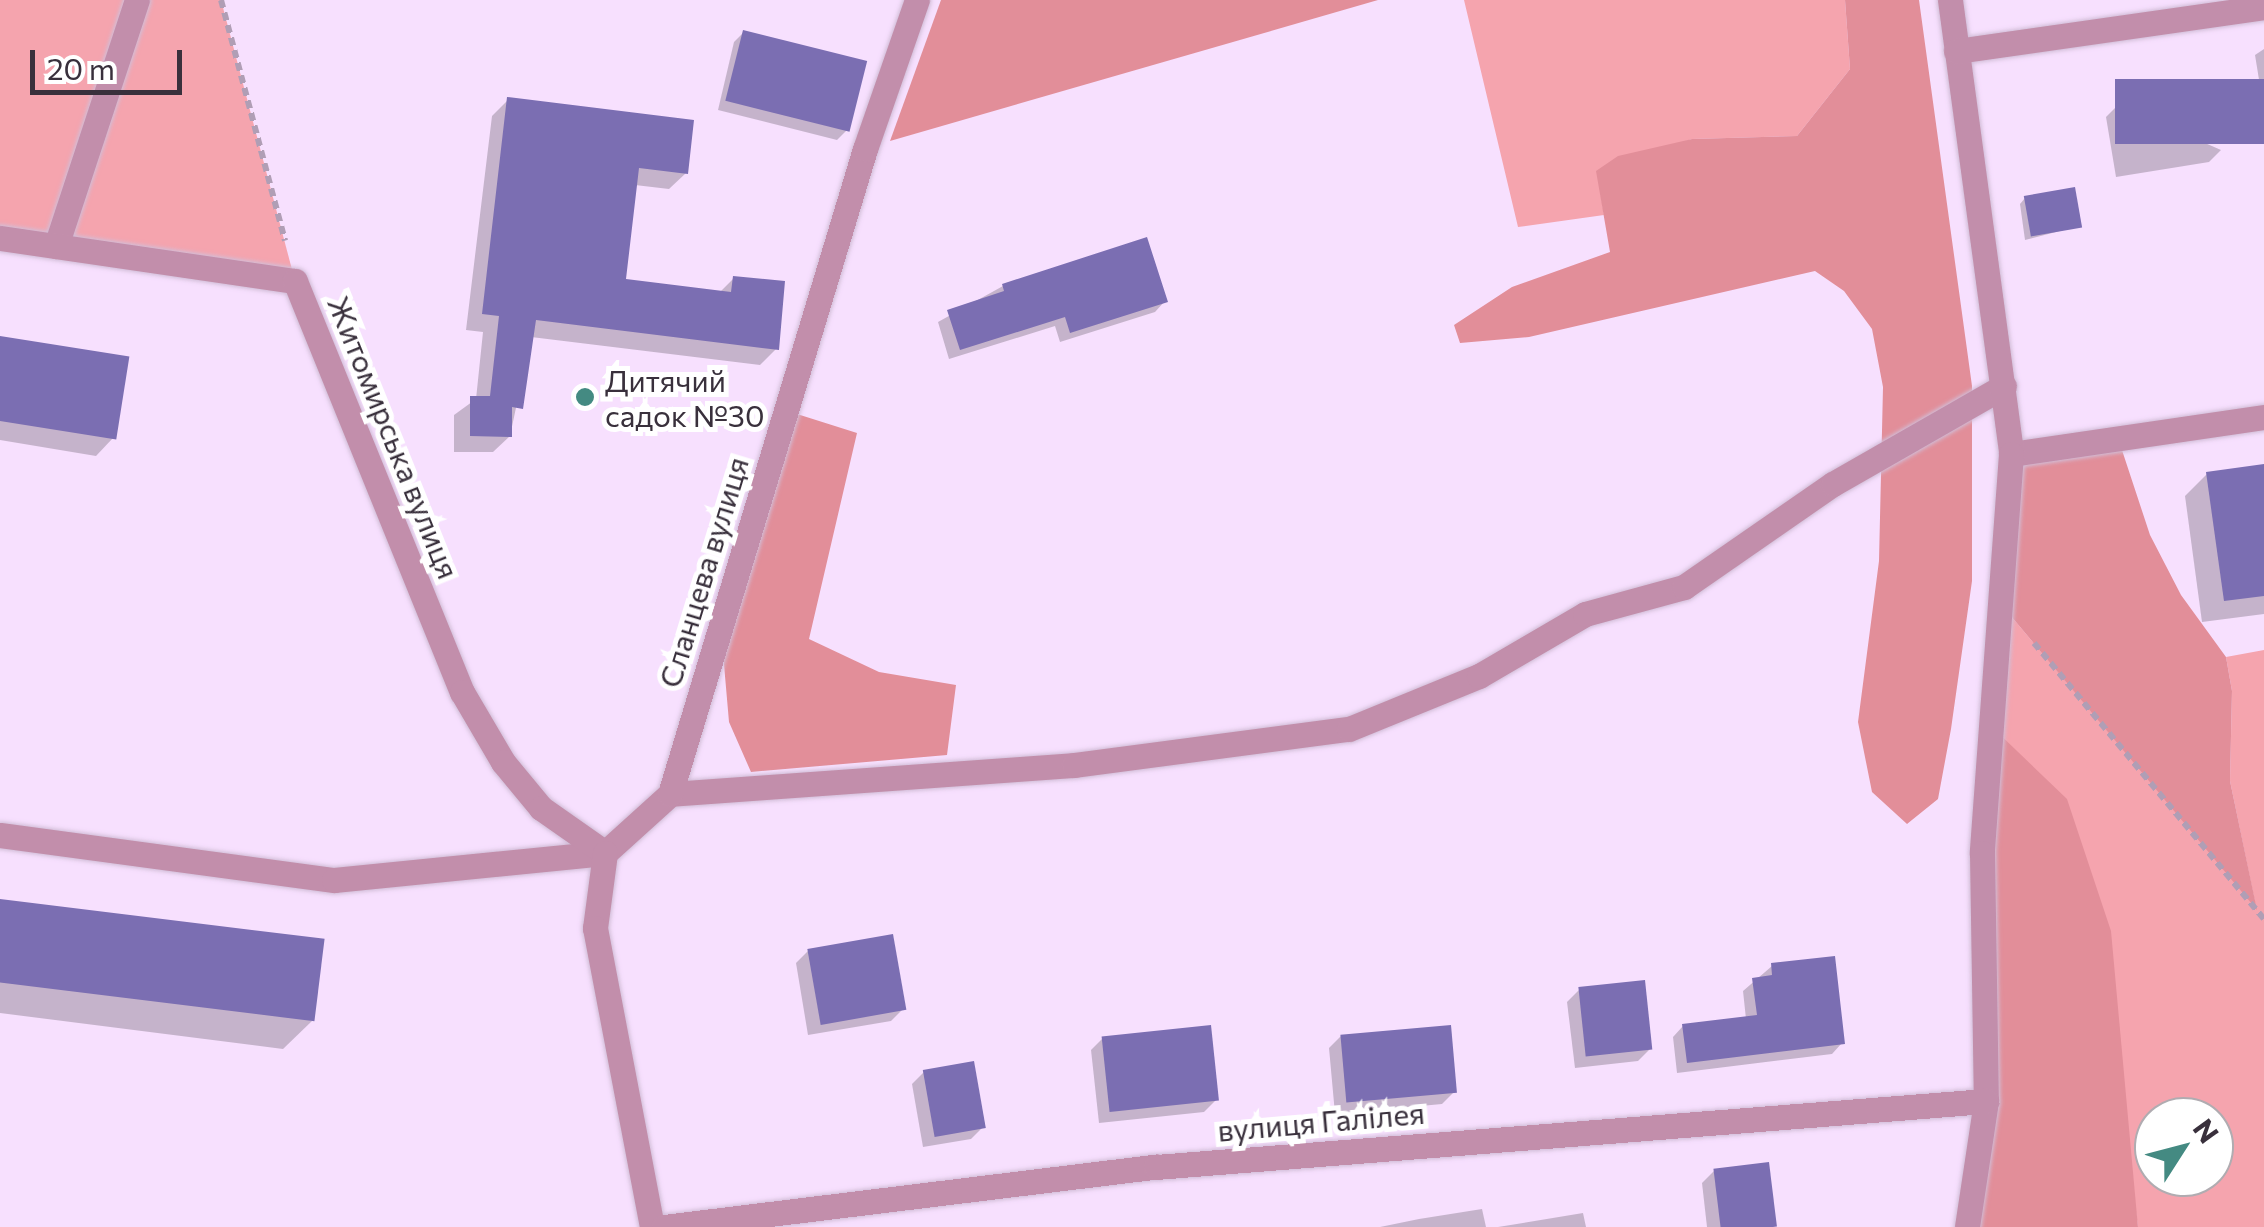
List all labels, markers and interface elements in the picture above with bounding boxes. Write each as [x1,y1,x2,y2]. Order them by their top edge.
scale bar [35,30,188,92]
text: 20 m [47,49,115,86]
street label: Житомирська вулиця [321,290,467,584]
place label: Дитячий садок №30 [605,362,765,432]
marker: Дитячий садок №30 [574,386,596,408]
street label: Сланцева вулиця [651,452,755,692]
street label: вулиця Галілея [1216,1094,1426,1148]
north arrow [2134,1097,2234,1197]
text: N [2187,1112,2227,1149]

